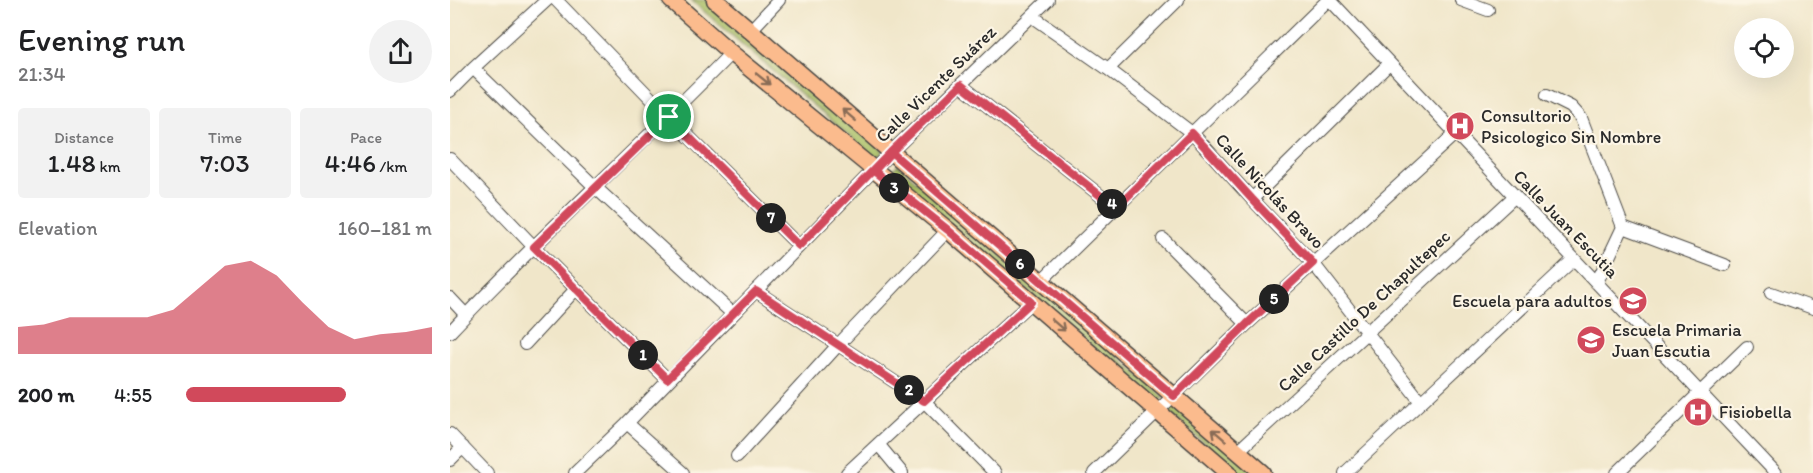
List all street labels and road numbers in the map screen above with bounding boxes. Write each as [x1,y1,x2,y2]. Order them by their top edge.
street label: Calle Vicente Suárez [871,20,1001,147]
street label: Calle Nicolás Bravo [1211,129,1329,253]
street label: Calle Juan Escutia [1509,165,1624,283]
street label: Calle Castillo De Chapultepec [1273,225,1455,397]

